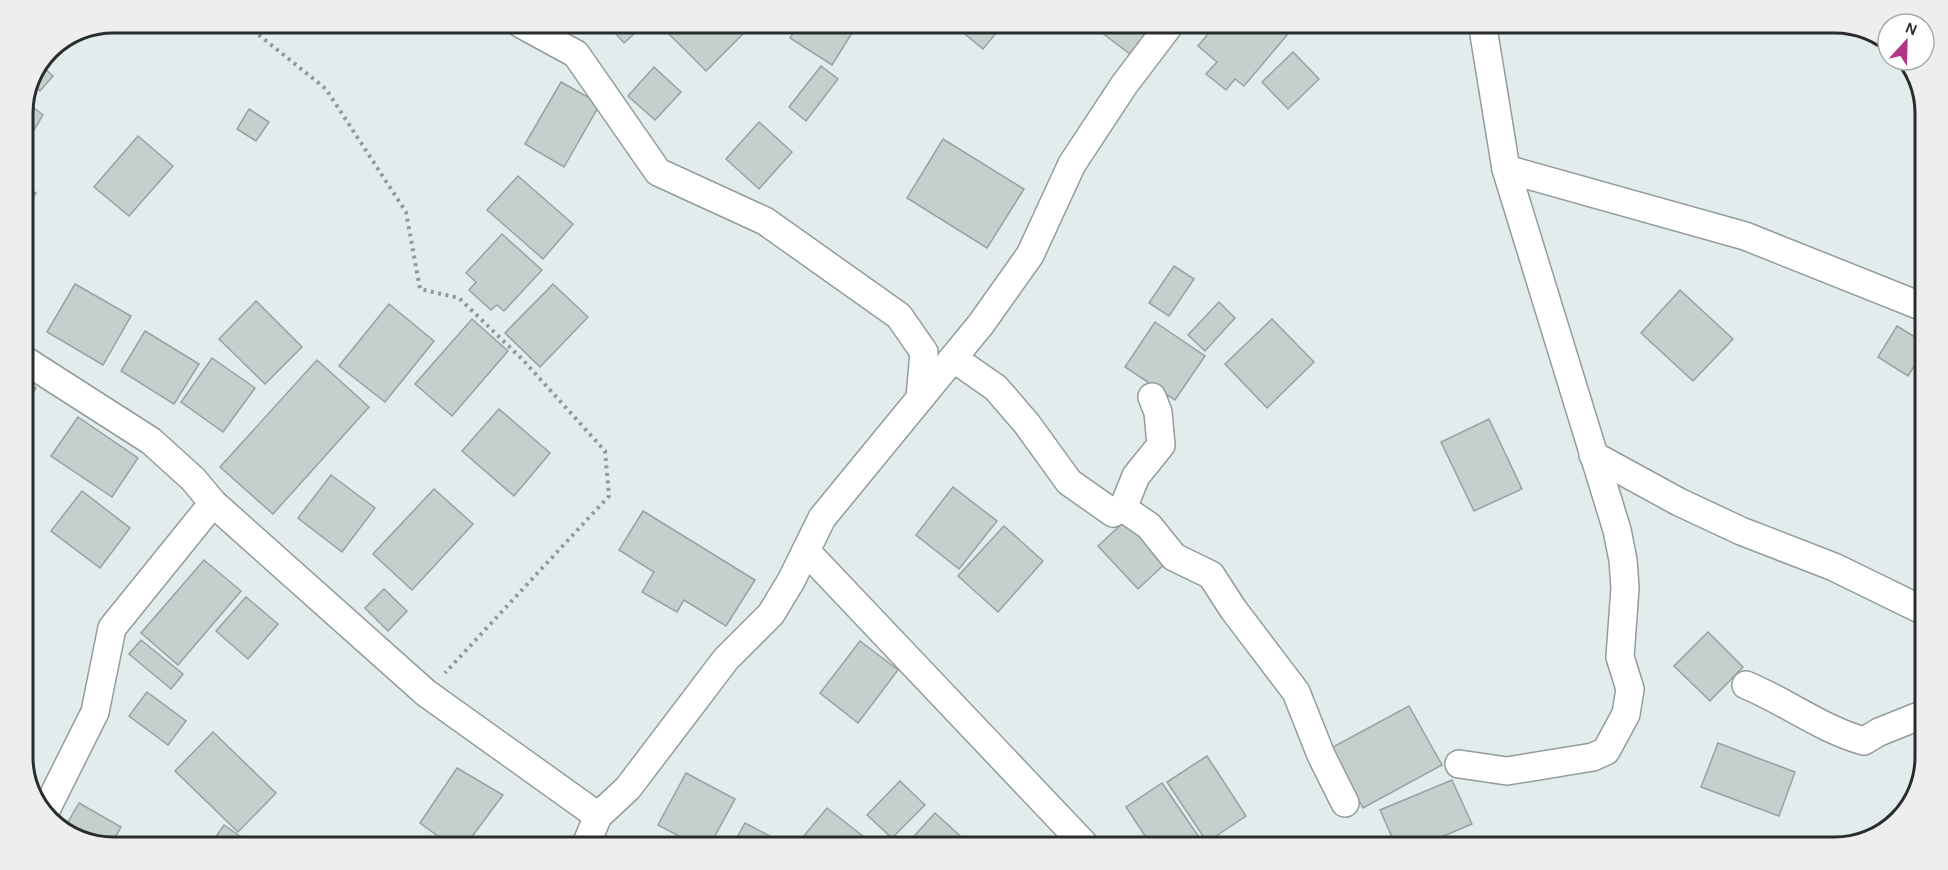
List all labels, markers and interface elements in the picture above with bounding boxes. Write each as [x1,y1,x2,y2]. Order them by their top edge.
north arrow [1876,12,1936,72]
text: N [1903,18,1920,40]

